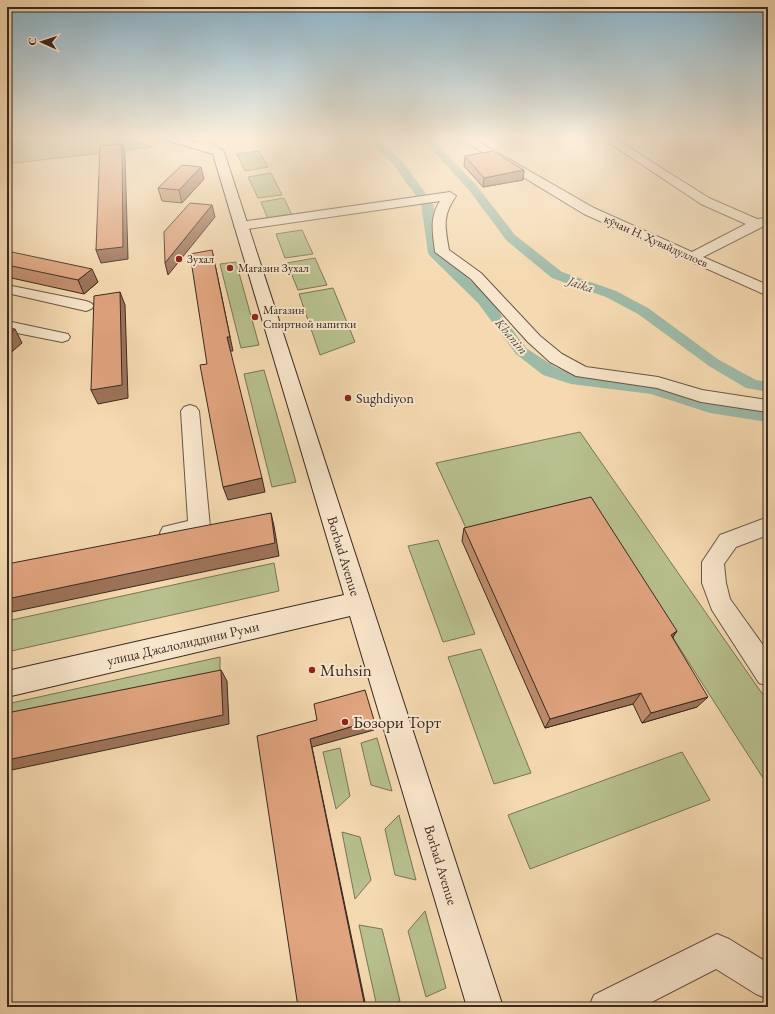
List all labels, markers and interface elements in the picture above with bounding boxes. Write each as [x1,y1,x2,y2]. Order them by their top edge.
north arrow [22,22,62,62]
text: С [25,37,39,46]
street label: кӯчаи Н. Ҳувайдуллоев [602,211,710,271]
place label: Зухал [187,251,214,267]
marker: Зухал [174,254,184,264]
place label: Магазин Зухал [238,260,309,276]
marker: Магазин Зухал [225,263,235,273]
water label: Jaika [563,271,596,297]
place label: Магазин Спиртной напитки [263,302,357,332]
marker: Магазин Спиртной напитки [250,312,260,322]
water label: Khanim [491,314,532,358]
place label: Sughdiyon [356,389,414,407]
marker: Sughdiyon [343,393,353,403]
street label: Borbad Avenue [323,514,365,599]
street label: улица Джалолиддини Руми [105,617,261,669]
place label: Muhsin [320,659,372,681]
marker: Muhsin [307,665,317,675]
place label: Бозори Торт [353,711,441,733]
marker: Бозори Торт [340,717,350,727]
street label: Borbad Avenue [420,823,462,908]

